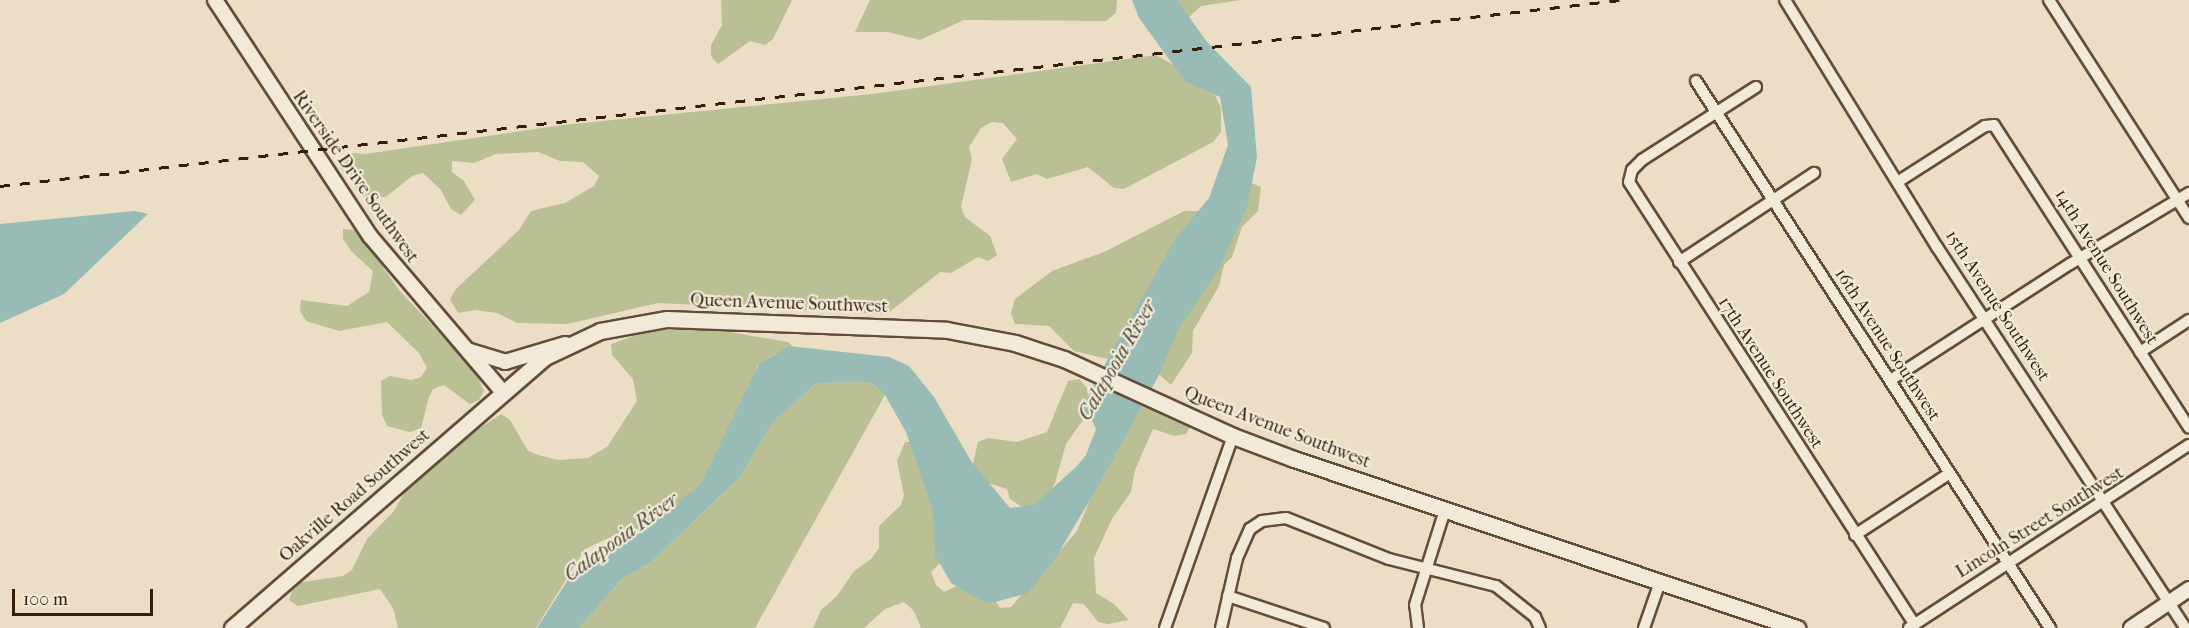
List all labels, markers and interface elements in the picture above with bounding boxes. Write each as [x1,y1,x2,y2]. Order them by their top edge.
street label: Riverside Drive Southwest [287,87,423,267]
street label: 14th Avenue Southwest [2049,185,2163,349]
street label: 15th Avenue Southwest [1940,226,2054,386]
street label: 16th Avenue Southwest [1829,264,1945,426]
street label: Queen Avenue Southwest [690,290,888,318]
street label: 17th Avenue Southwest [1713,293,1827,453]
water label: Calapooia River [1073,295,1161,425]
street label: Queen Avenue Southwest [1181,383,1373,473]
street label: Oakville Road Southwest [275,425,435,567]
street label: Lincoln Street Southwest [1952,463,2128,583]
water label: Calapooia River [559,488,683,586]
scale bar [15,577,156,615]
text: 100 m [23,589,68,610]

